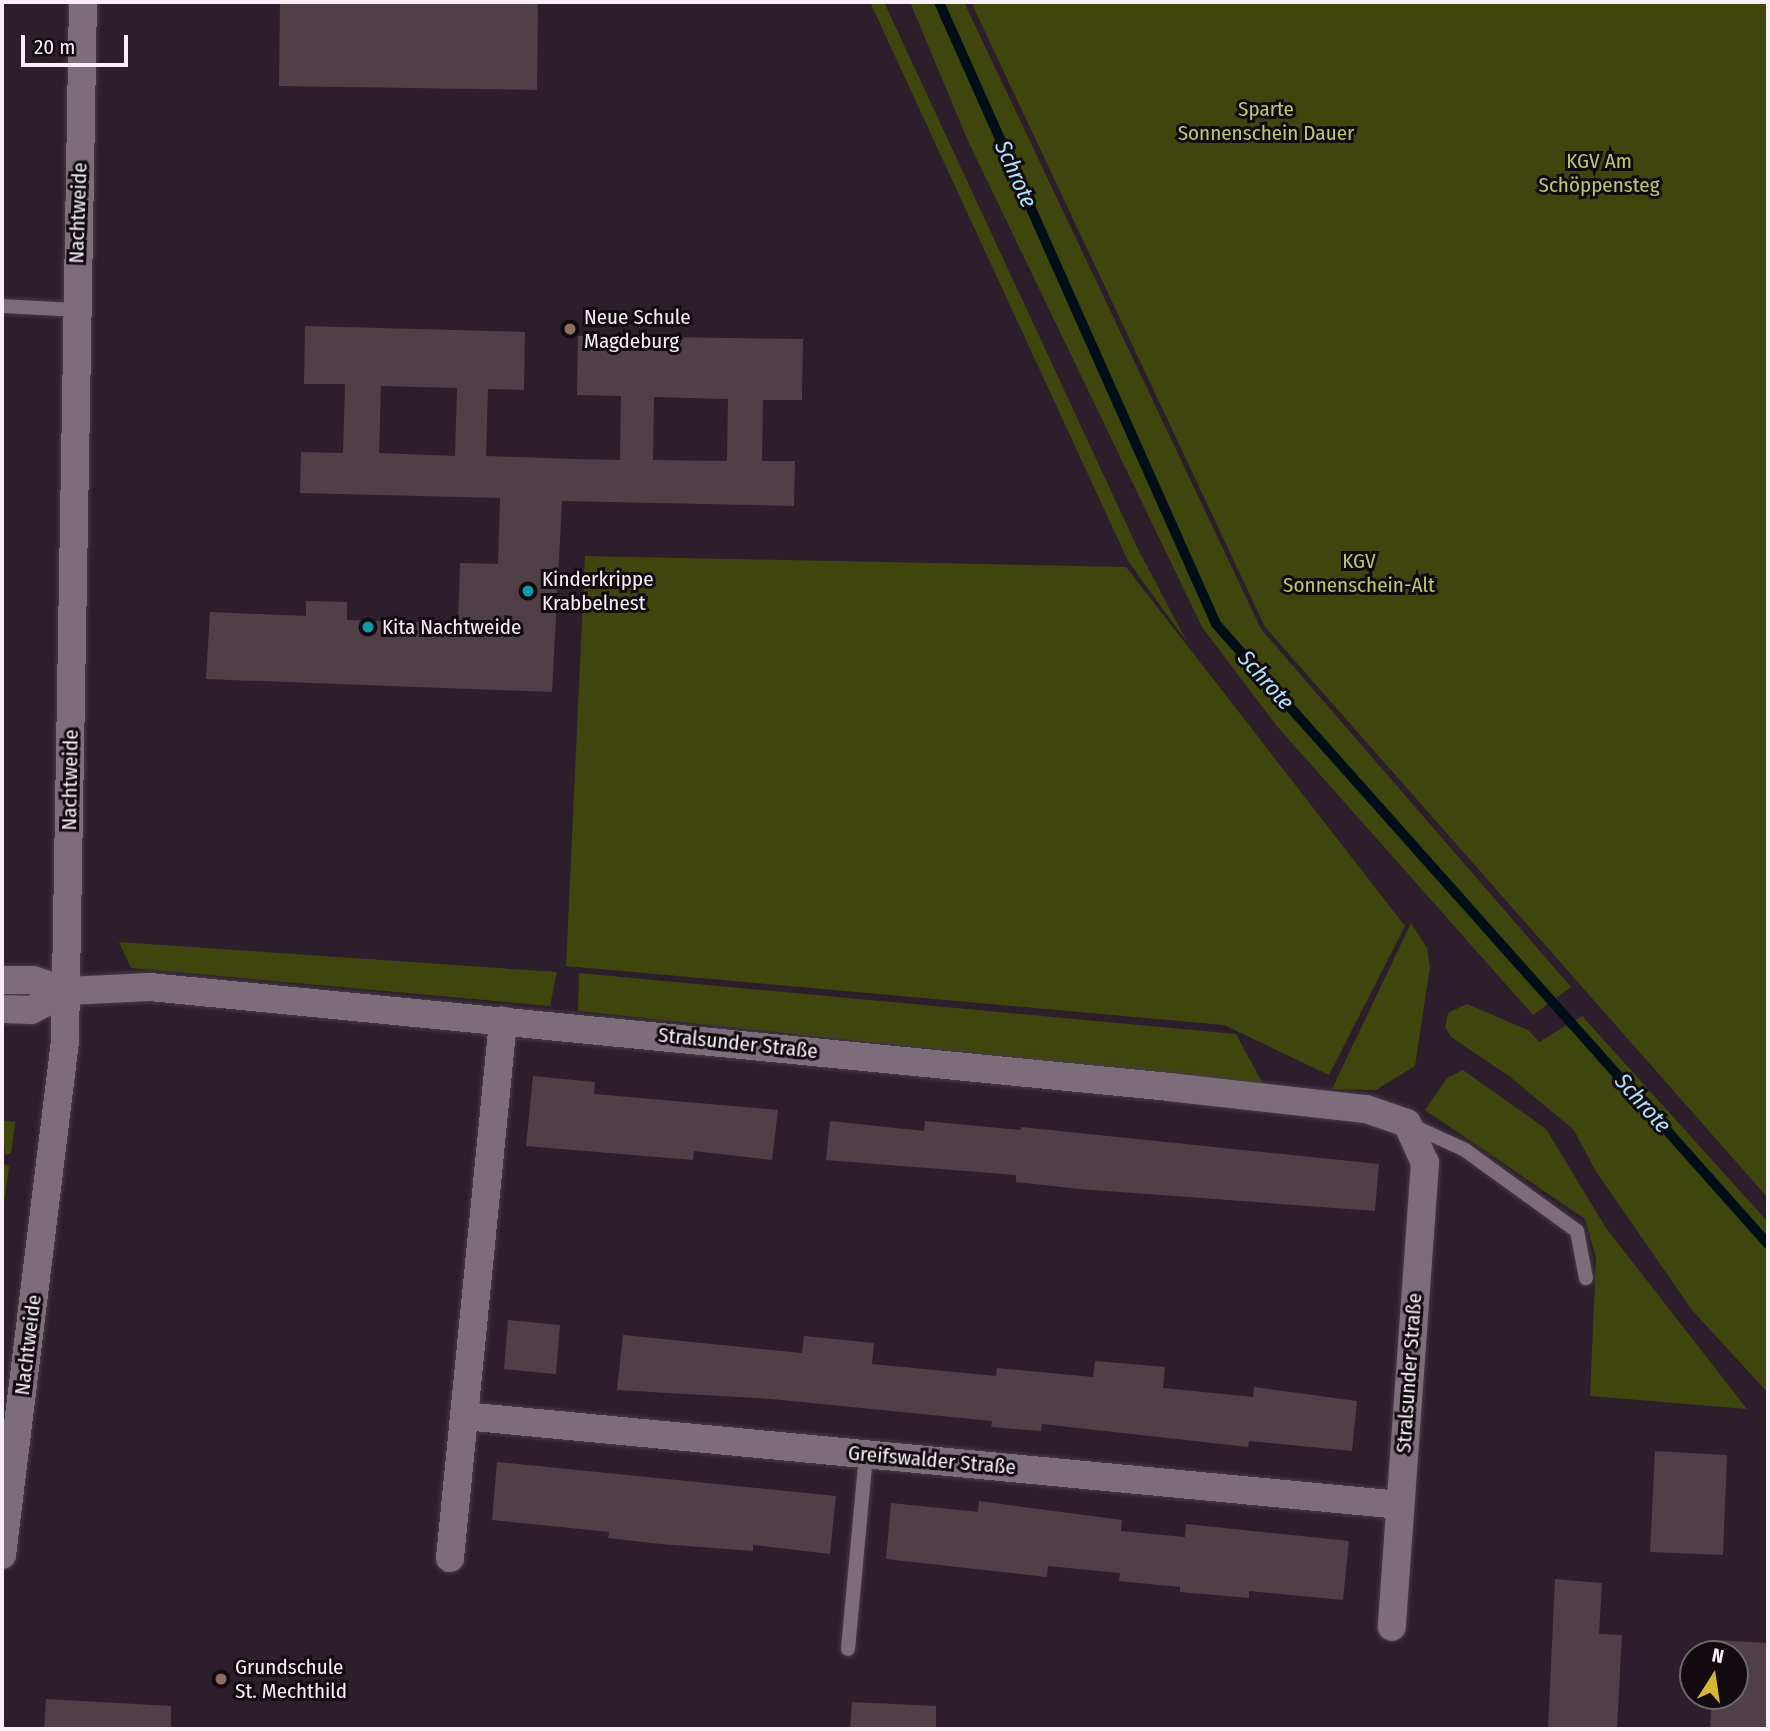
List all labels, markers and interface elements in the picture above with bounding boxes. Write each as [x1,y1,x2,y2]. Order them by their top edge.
scale bar [24,21,131,65]
text: 20 m [34,34,75,60]
park label: Sparte Sonnenschein Dauer [1178,96,1354,146]
water label: Schrote [989,136,1043,212]
park label: KGV Am Schöppensteg [1538,148,1660,198]
street label: Nachtweide [64,162,92,264]
place label: Neue Schule Magdeburg [584,304,691,354]
marker: Neue Schule Magdeburg [562,321,578,337]
park label: KGV Sonnenschein-Alt [1283,548,1435,598]
place label: Kinderkrippe Krabbelnest [542,566,654,616]
marker: Kinderkrippe Krabbelnest [520,583,536,599]
place label: Kita Nachtweide [382,614,521,640]
marker: Kita Nachtweide [360,619,376,635]
water label: Schrote [1232,645,1300,715]
street label: Nachtweide [57,729,83,831]
street label: Stralsunder Straße [657,1022,819,1064]
water label: Schrote [1609,1068,1677,1138]
street label: Stralsunder Straße [1391,1292,1427,1454]
street label: Nachtweide [9,1293,47,1397]
street label: Greifswalder Straße [847,1440,1017,1480]
north arrow [1679,1640,1749,1710]
text: N [1710,1643,1726,1668]
place label: Grundschule St. Mechthild [235,1654,347,1704]
marker: Grundschule St. Mechthild [213,1671,229,1687]

